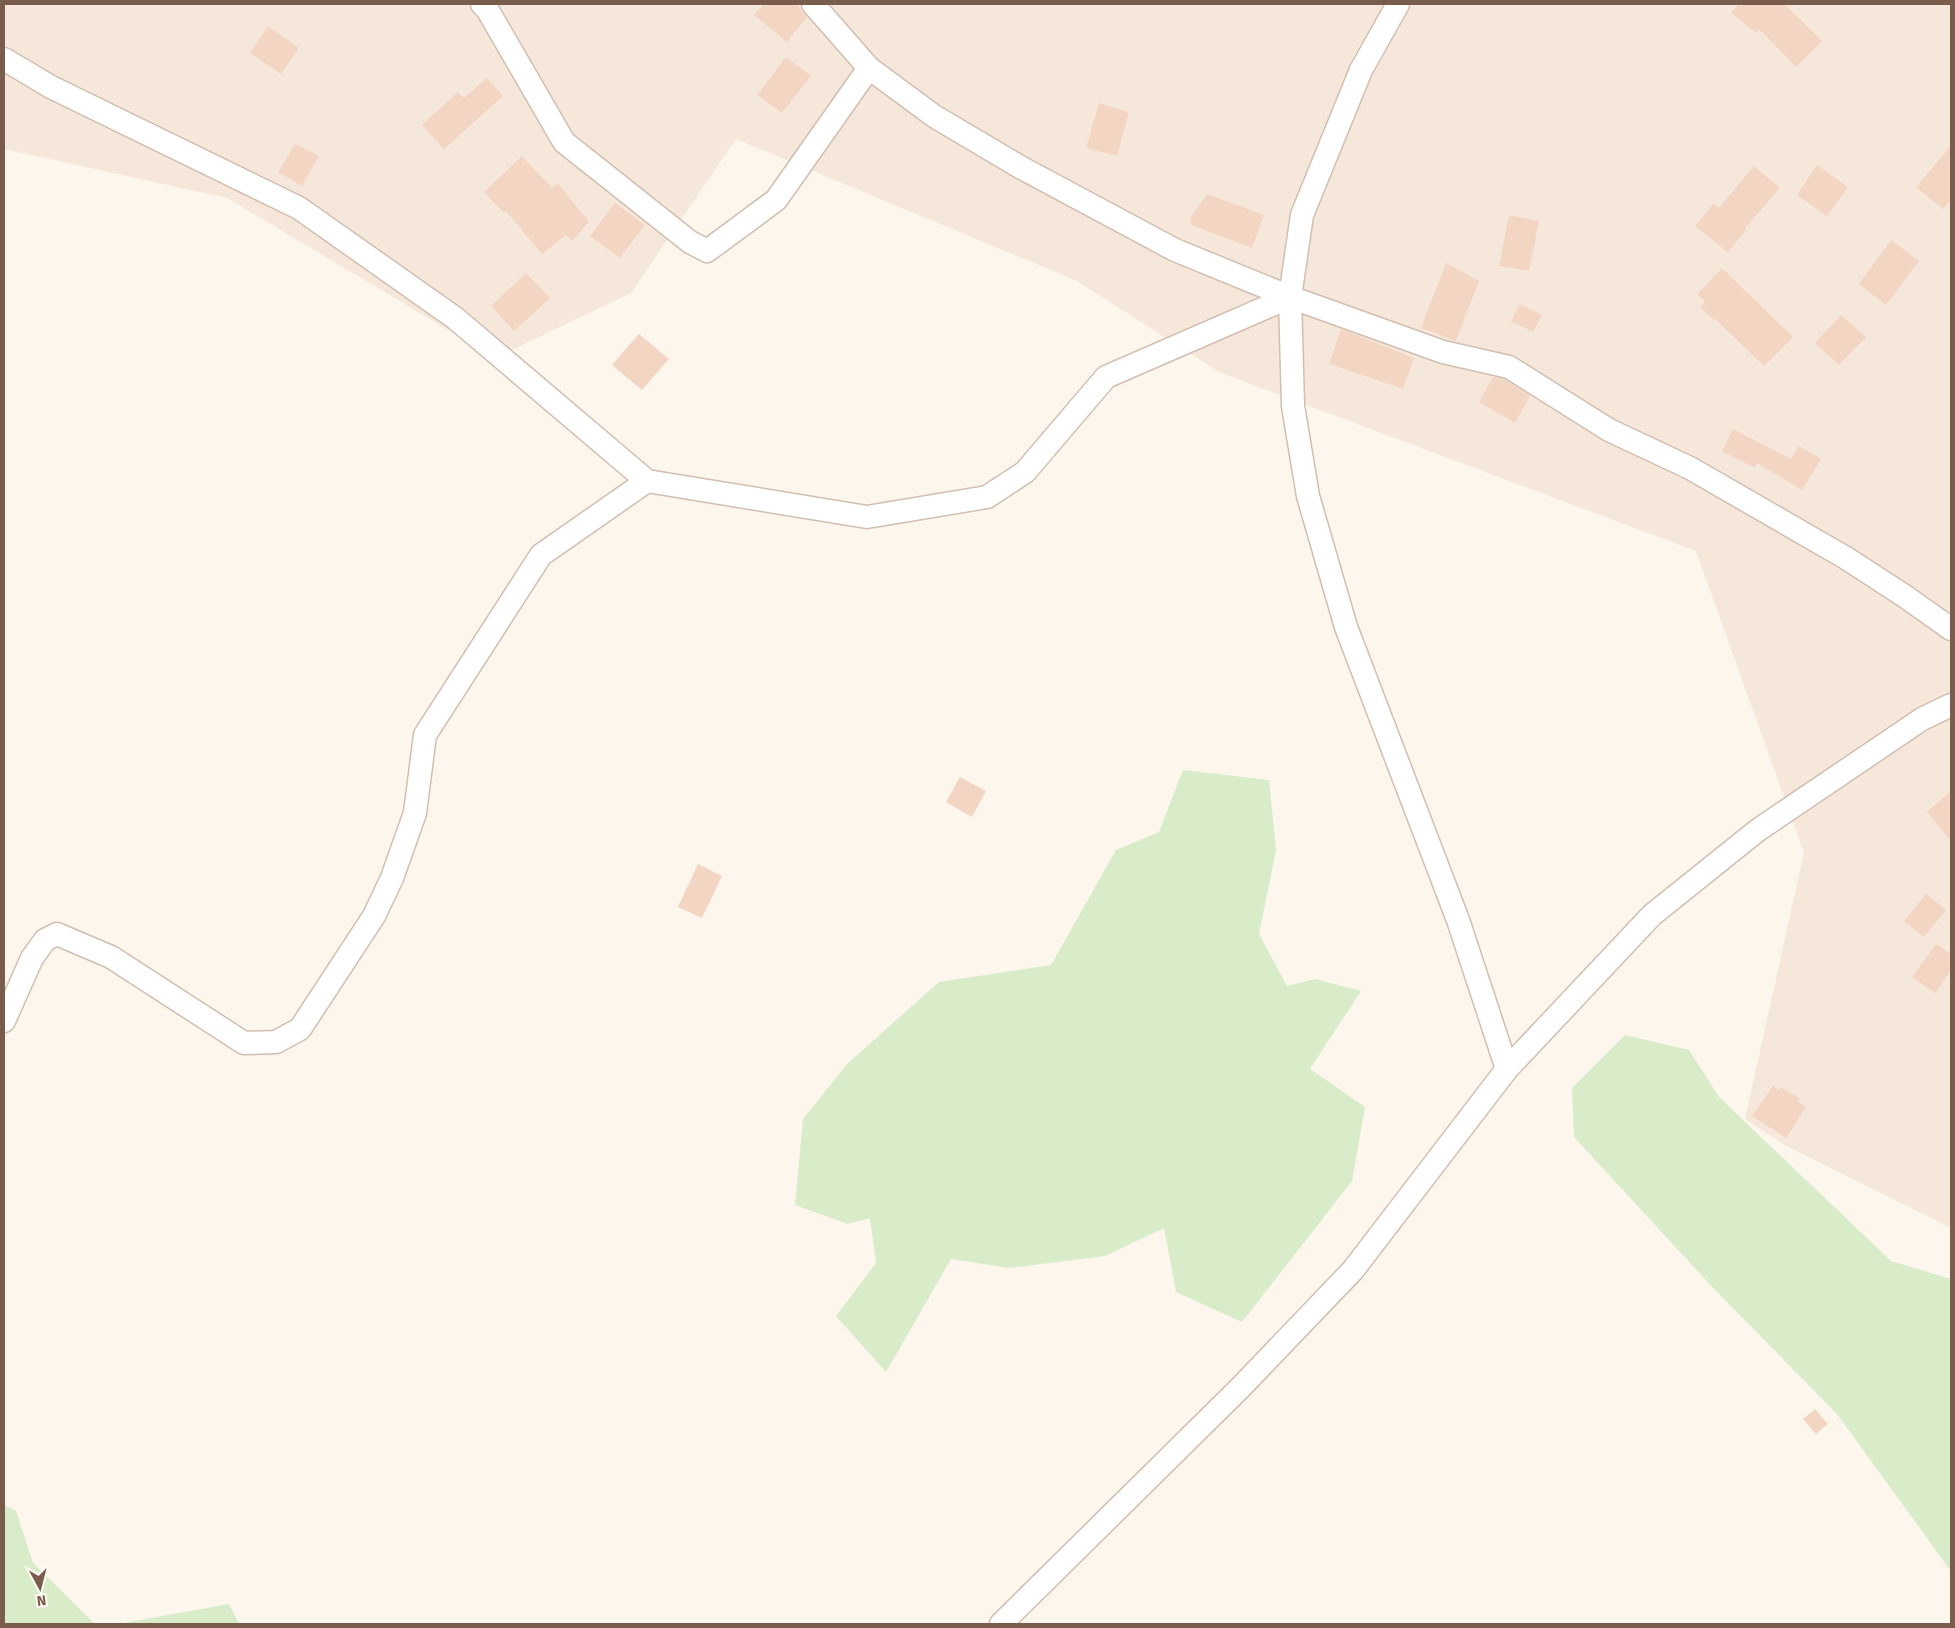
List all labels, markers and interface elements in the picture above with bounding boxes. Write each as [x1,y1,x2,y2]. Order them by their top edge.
north arrow [15,1563,65,1613]
text: N [36,1591,47,1609]

